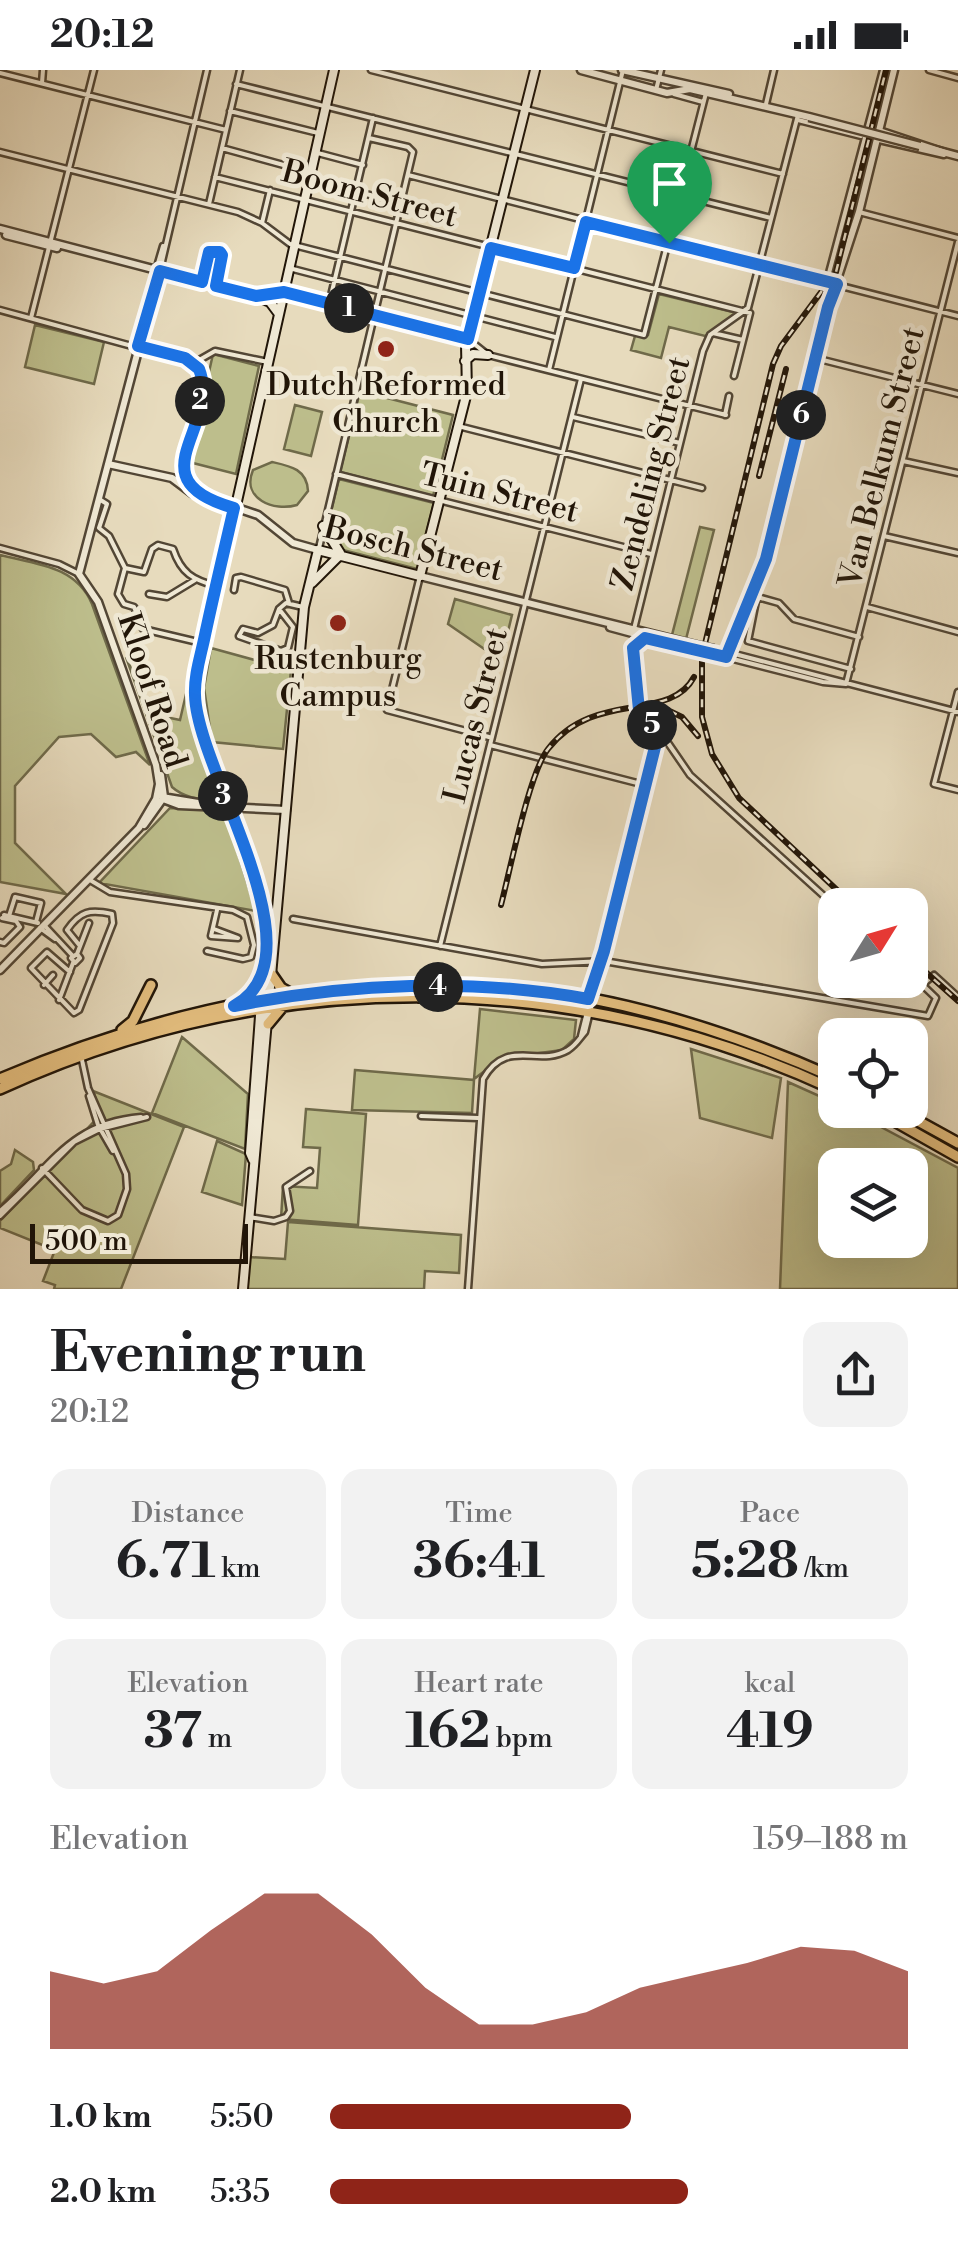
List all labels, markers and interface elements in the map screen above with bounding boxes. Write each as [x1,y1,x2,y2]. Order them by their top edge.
text: 20:12 [50,12,155,59]
pin [627,141,712,244]
street label: Boom Street [277,151,462,237]
icon: arrive [642,156,697,211]
pin: 1 [324,283,374,333]
text: 1 [342,290,356,325]
street label: Van Belkum Street [830,323,934,593]
marker: Dutch Reformed Church [375,338,397,360]
street label: Zendeling Street [603,352,699,594]
place label: Dutch Reformed Church [266,365,506,442]
pin: 2 [175,376,225,426]
text: 2 [191,383,209,418]
pin: 6 [776,390,826,440]
text: 6 [792,397,810,432]
street label: Tuin Street [417,454,583,532]
street label: Bosch Street [319,507,507,591]
street label: Kloof Road [108,608,196,773]
marker: Rustenburg Campus [327,612,349,634]
street label: Lucas Street [435,623,517,807]
place label: Rustenburg Campus [254,639,422,716]
pin: 5 [627,700,677,750]
text: 5 [643,707,661,742]
pin: 3 [198,771,248,821]
text: 3 [215,778,231,813]
north arrow [818,888,928,998]
map controls [818,888,928,1258]
pin: 4 [413,962,463,1012]
text: 4 [429,969,447,1004]
button: locate [818,1018,928,1128]
button: layers [818,1148,928,1258]
scale bar [30,1219,248,1264]
text: 500 m [45,1224,128,1259]
text: Evening run [50,1320,366,1389]
button: share [803,1322,908,1427]
text: 20:12 [50,1392,129,1432]
text: Distance [132,1496,244,1531]
text: Time [445,1496,513,1531]
text: Pace [740,1496,800,1531]
text: 6.71 [115,1531,216,1593]
text: 36:41 [413,1531,545,1593]
text: 5:28 [691,1531,799,1593]
text: km [216,1551,261,1586]
text: /km [799,1551,849,1586]
text: Elevation [127,1666,249,1701]
text: Heart rate [414,1666,544,1701]
text: kcal [745,1666,795,1701]
text: 37 [144,1701,202,1763]
text: 162 [405,1701,490,1763]
text: 419 [726,1701,814,1763]
text: m [202,1721,232,1756]
text: bpm [490,1721,553,1756]
text: Elevation [50,1819,189,1859]
text: 159–188 m [753,1819,908,1859]
text: 1.0 km [50,2097,152,2137]
text: 5:50 [210,2097,274,2137]
text: 2.0 km [50,2172,156,2212]
text: 5:35 [210,2172,270,2212]

